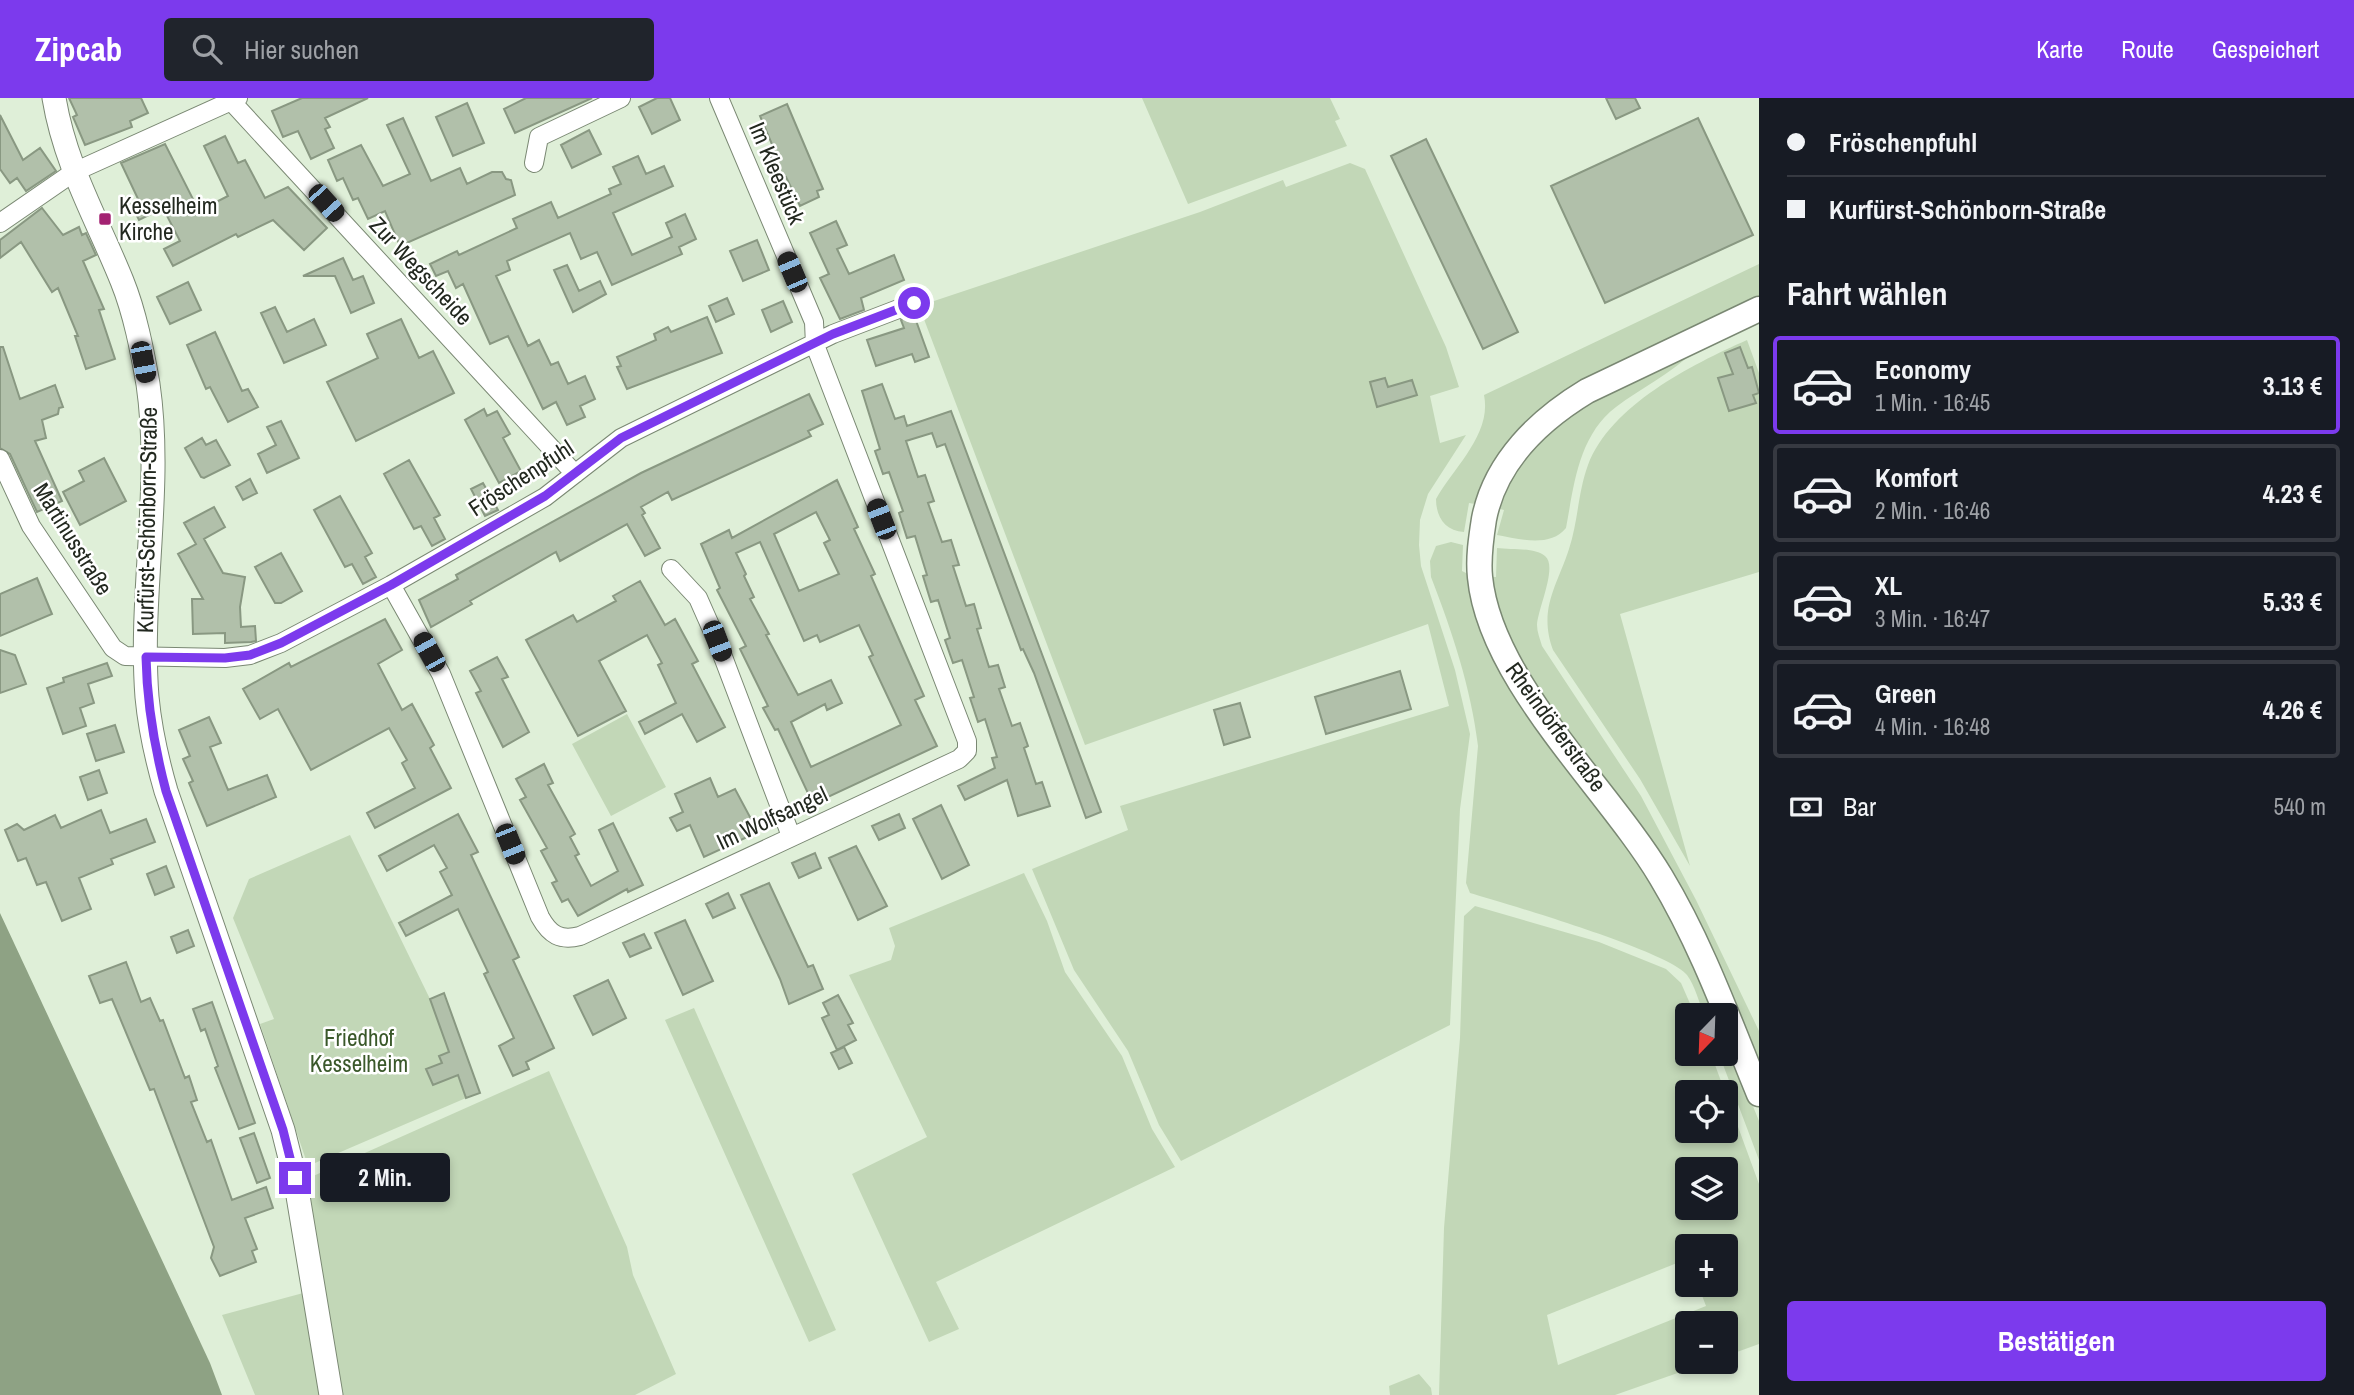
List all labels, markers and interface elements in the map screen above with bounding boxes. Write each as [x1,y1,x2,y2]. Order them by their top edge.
search box [164,18,654,81]
text: Zipcab [35,27,122,71]
icon: search [188,30,226,68]
text: Hier suchen [244,32,359,67]
text: Karte [2036,33,2083,65]
text: Route [2121,33,2174,65]
text: Gespeichert [2212,33,2319,65]
street label: Im Kleestück [742,117,813,229]
text: Fröschenpfuhl [1829,125,1977,160]
car [305,180,348,226]
place label: Kesselheim Kirche [119,190,218,247]
text: Kurfürst-Schönborn-Straße [1829,192,2106,227]
street label: Zur Wegscheide [363,210,480,332]
marker: Kesselheim Kirche [97,211,113,227]
car [775,249,810,295]
text: Fahrt wählen [1787,272,1948,315]
route start [898,287,930,319]
car [129,339,158,385]
text: Economy [1875,352,1971,387]
icon: car [1791,354,1854,417]
text: 3.13 € [2263,368,2322,403]
text: 1 Min. · 16:45 [1875,387,1990,418]
street label: Kurfürst-Schönborn-Straße [129,407,164,633]
street label: Fröschenpfuhl [462,432,579,523]
text: Komfort [1875,460,1958,495]
icon: car [1791,462,1854,525]
text: 4.23 € [2263,476,2322,511]
street label: Martinusstraße [27,477,120,601]
text: 2 Min. · 16:46 [1875,495,1990,526]
car [864,496,899,542]
text: XL [1875,568,1902,603]
icon: car [1791,570,1854,633]
text: 5.33 € [2263,584,2322,619]
text: 3 Min. · 16:47 [1875,603,1990,634]
car [700,618,735,664]
car [410,629,449,675]
street label: Rheindörferstraße [1499,656,1614,798]
text: Green [1875,676,1937,711]
icon: car [1791,678,1854,741]
text: 4.26 € [2263,692,2322,727]
text: 4 Min. · 16:48 [1875,711,1990,742]
street label: Im Wolfsangel [711,778,832,857]
icon: cash [1787,788,1825,826]
text: Bar [1843,789,1876,824]
text: 540 m [2274,791,2326,822]
car [493,821,528,867]
north arrow [1675,1003,1738,1066]
map controls [1675,1003,1738,1374]
park label: Friedhof Kesselheim [310,1022,408,1079]
button: locate [1675,1080,1738,1143]
callout: 2 Min. [320,1154,449,1202]
button: layers [1675,1157,1738,1220]
route end [279,1162,311,1194]
text: 2 Min. [358,1162,412,1193]
button: + [1675,1234,1738,1297]
button: Bestätigen [1787,1301,2326,1381]
button: − [1675,1311,1738,1374]

